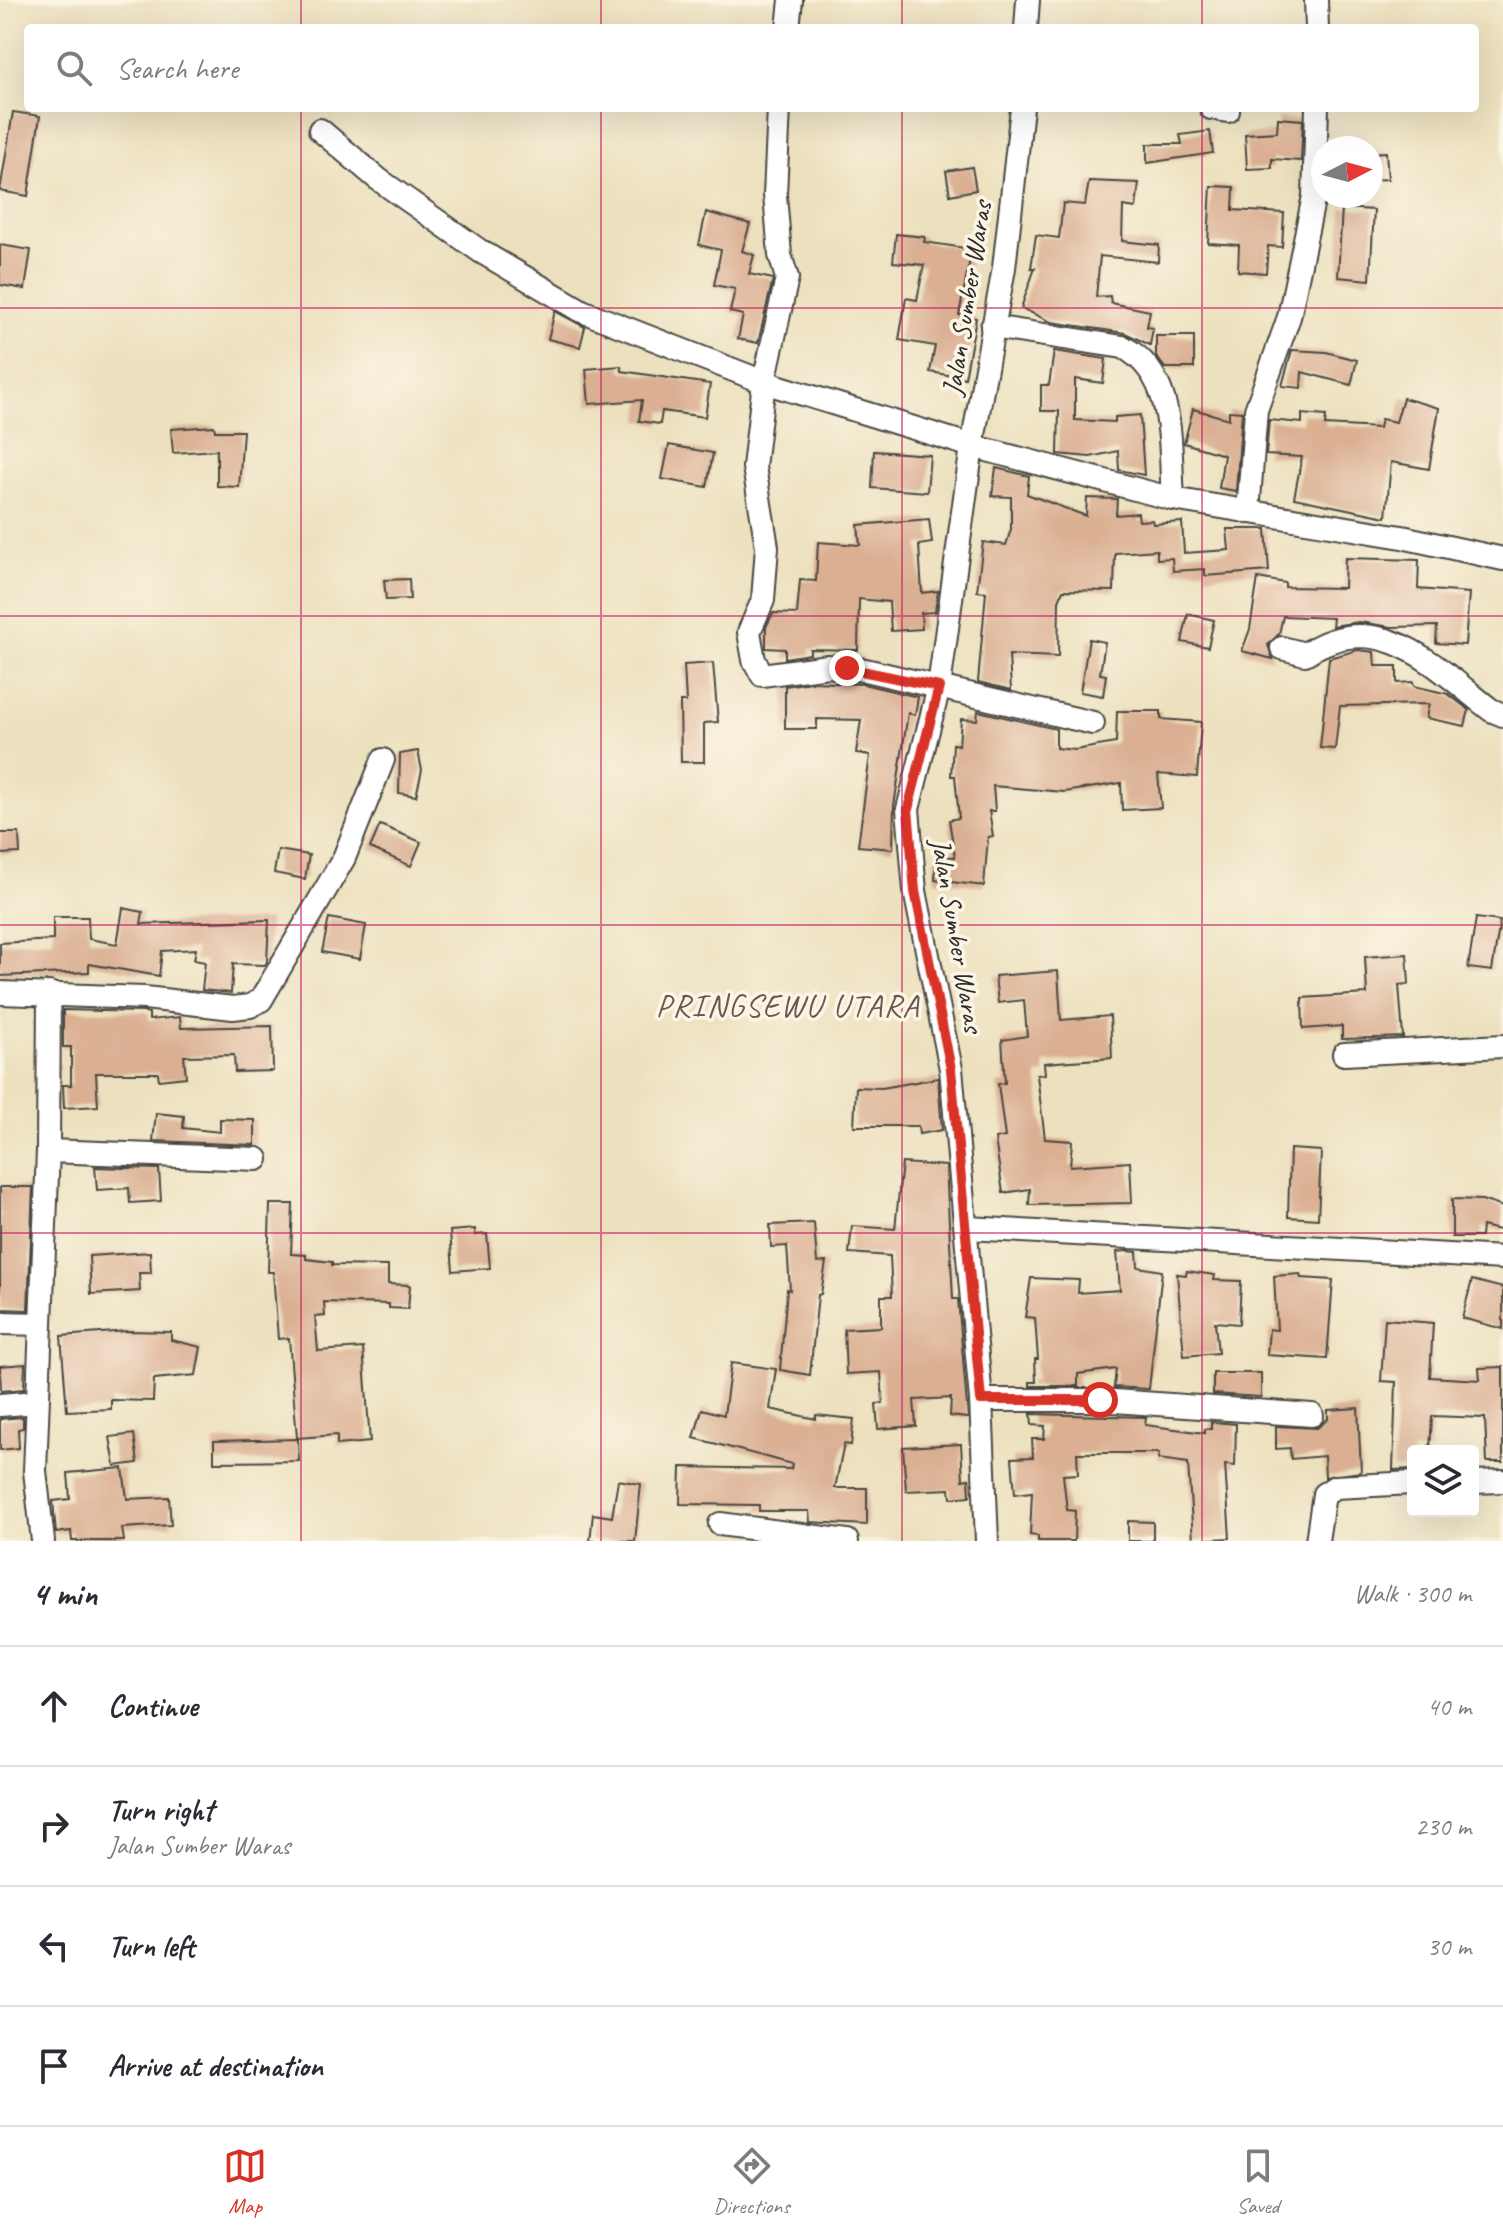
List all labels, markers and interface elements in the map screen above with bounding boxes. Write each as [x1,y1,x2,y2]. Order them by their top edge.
search box [24,24,1479,112]
icon: search [52,46,96,90]
text: Search here [116,49,238,87]
north arrow [1311,136,1383,208]
street label: Jalan Sumber Waras [934,196,1000,400]
route end [829,650,865,686]
street label: Jalan Sumber Waras [923,833,992,1037]
district label: PRINGSEWU UTARA [656,985,920,1026]
route start [1082,1382,1118,1418]
map controls [1407,1445,1479,1517]
button: layers [1407,1445,1479,1517]
text: 4 min [32,1572,97,1615]
text: Walk · 300 m [1354,1577,1471,1610]
icon: ahead [32,1684,76,1728]
text: Continue [108,1687,198,1725]
text: 40 m [1427,1690,1471,1723]
text: Turn right [108,1791,213,1829]
icon: right [32,1804,76,1848]
text: 230 m [1415,1810,1471,1843]
text: Jalan Sumber Waras [108,1829,290,1862]
icon: left [32,1924,76,1968]
text: Turn left [108,1927,195,1965]
text: 30 m [1427,1930,1471,1963]
icon: arrive [32,2044,76,2088]
text: Arrive at destination [108,2047,323,2085]
tab: Map [223,2144,267,2220]
tab: Directions [713,2144,790,2220]
tab: Saved [1236,2144,1280,2220]

